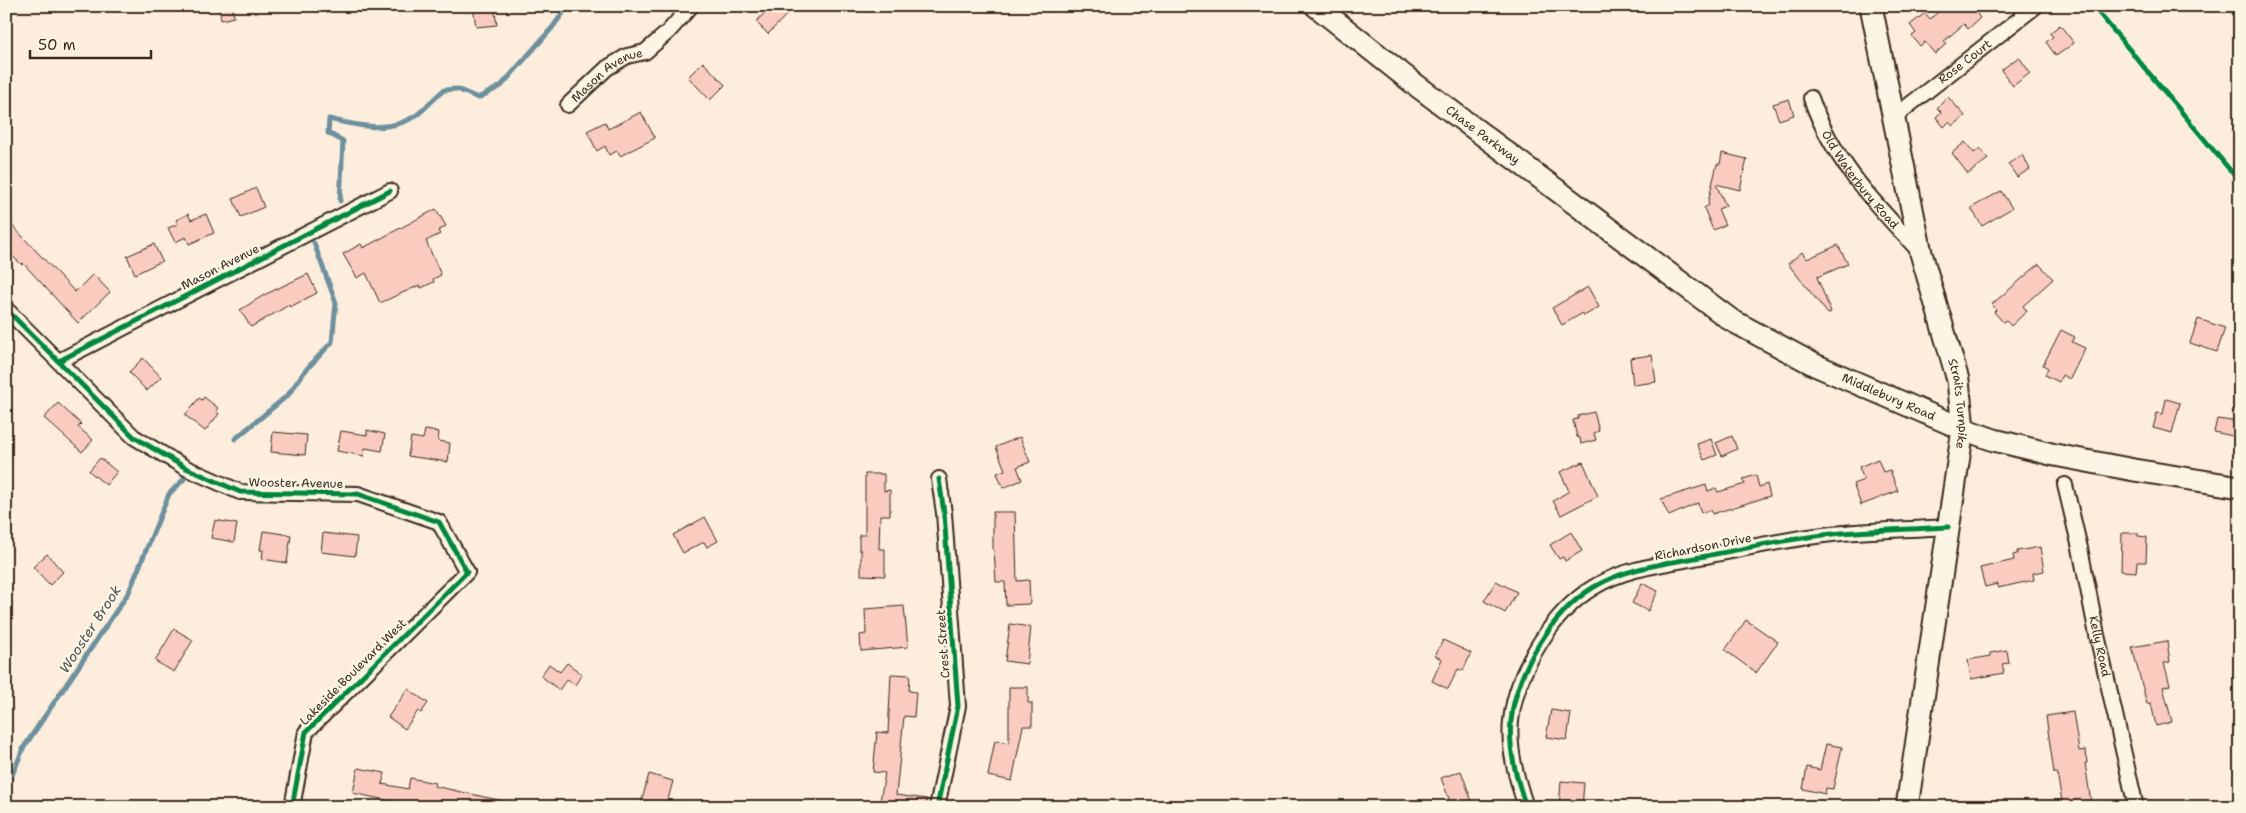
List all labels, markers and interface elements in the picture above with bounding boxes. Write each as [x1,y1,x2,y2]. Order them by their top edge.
scale bar [30,28,151,60]
text: 50 m [38,35,76,55]
street label: Rose Court [1935,36,1995,87]
street label: Mason Avenue [568,45,644,106]
street label: Chase Parkway [1443,102,1523,168]
street label: Old Waterbury Road [1818,128,1903,233]
street label: Mason Avenue [178,240,262,294]
street label: Straits Turnpike [1944,357,1971,450]
street label: Middlebury Road [1839,370,1938,424]
street label: Wooster Avenue [249,474,344,492]
street label: Richardson Drive [1653,530,1753,564]
water label: Wooster Brook [55,582,125,676]
street label: Crest Street [933,609,953,679]
street label: Kelly Road [2085,614,2114,679]
street label: Lakeside Boulevard West [296,615,410,729]

